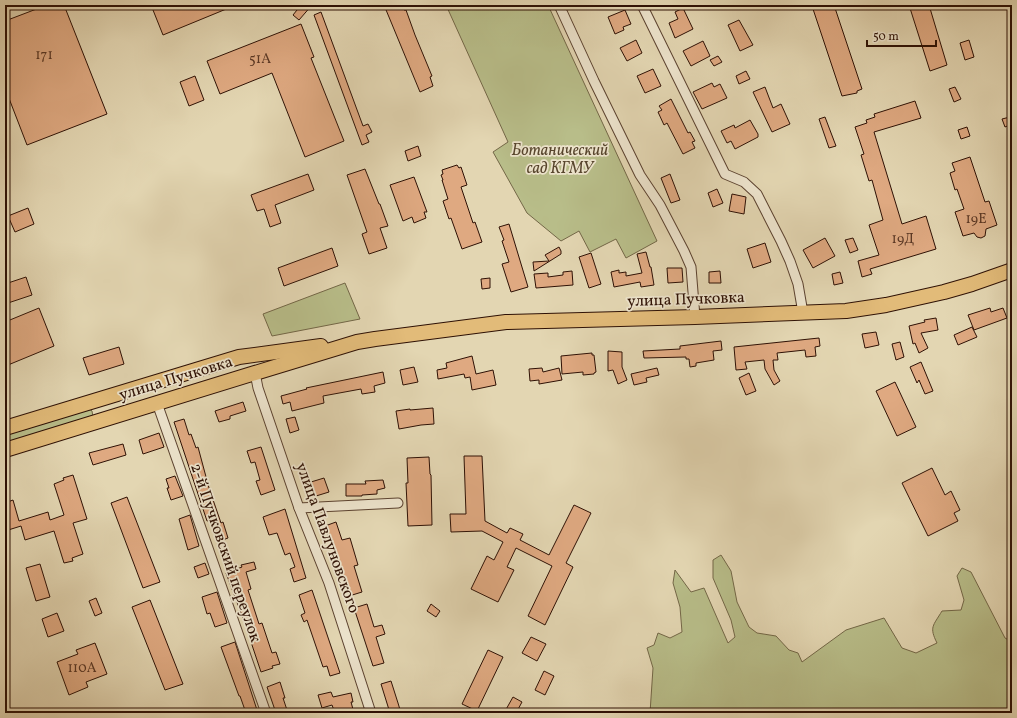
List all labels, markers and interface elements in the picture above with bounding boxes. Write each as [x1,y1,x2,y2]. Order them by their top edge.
scale bar [867,22,936,48]
text: 50 m [873,29,899,45]
house number: 171 [35,46,53,65]
house number: 51А [249,50,271,69]
park label: Ботанический сад КГМУ [512,140,608,180]
house number: 19Е [965,210,987,229]
house number: 19Д [892,230,914,249]
street label: улица Пучковка [627,287,745,313]
street label: улица Пучковка [116,351,236,407]
street label: улица Павлуновского [290,460,364,616]
street label: 2-й Пучковский переулок [184,461,266,646]
house number: 110А [67,659,97,678]

